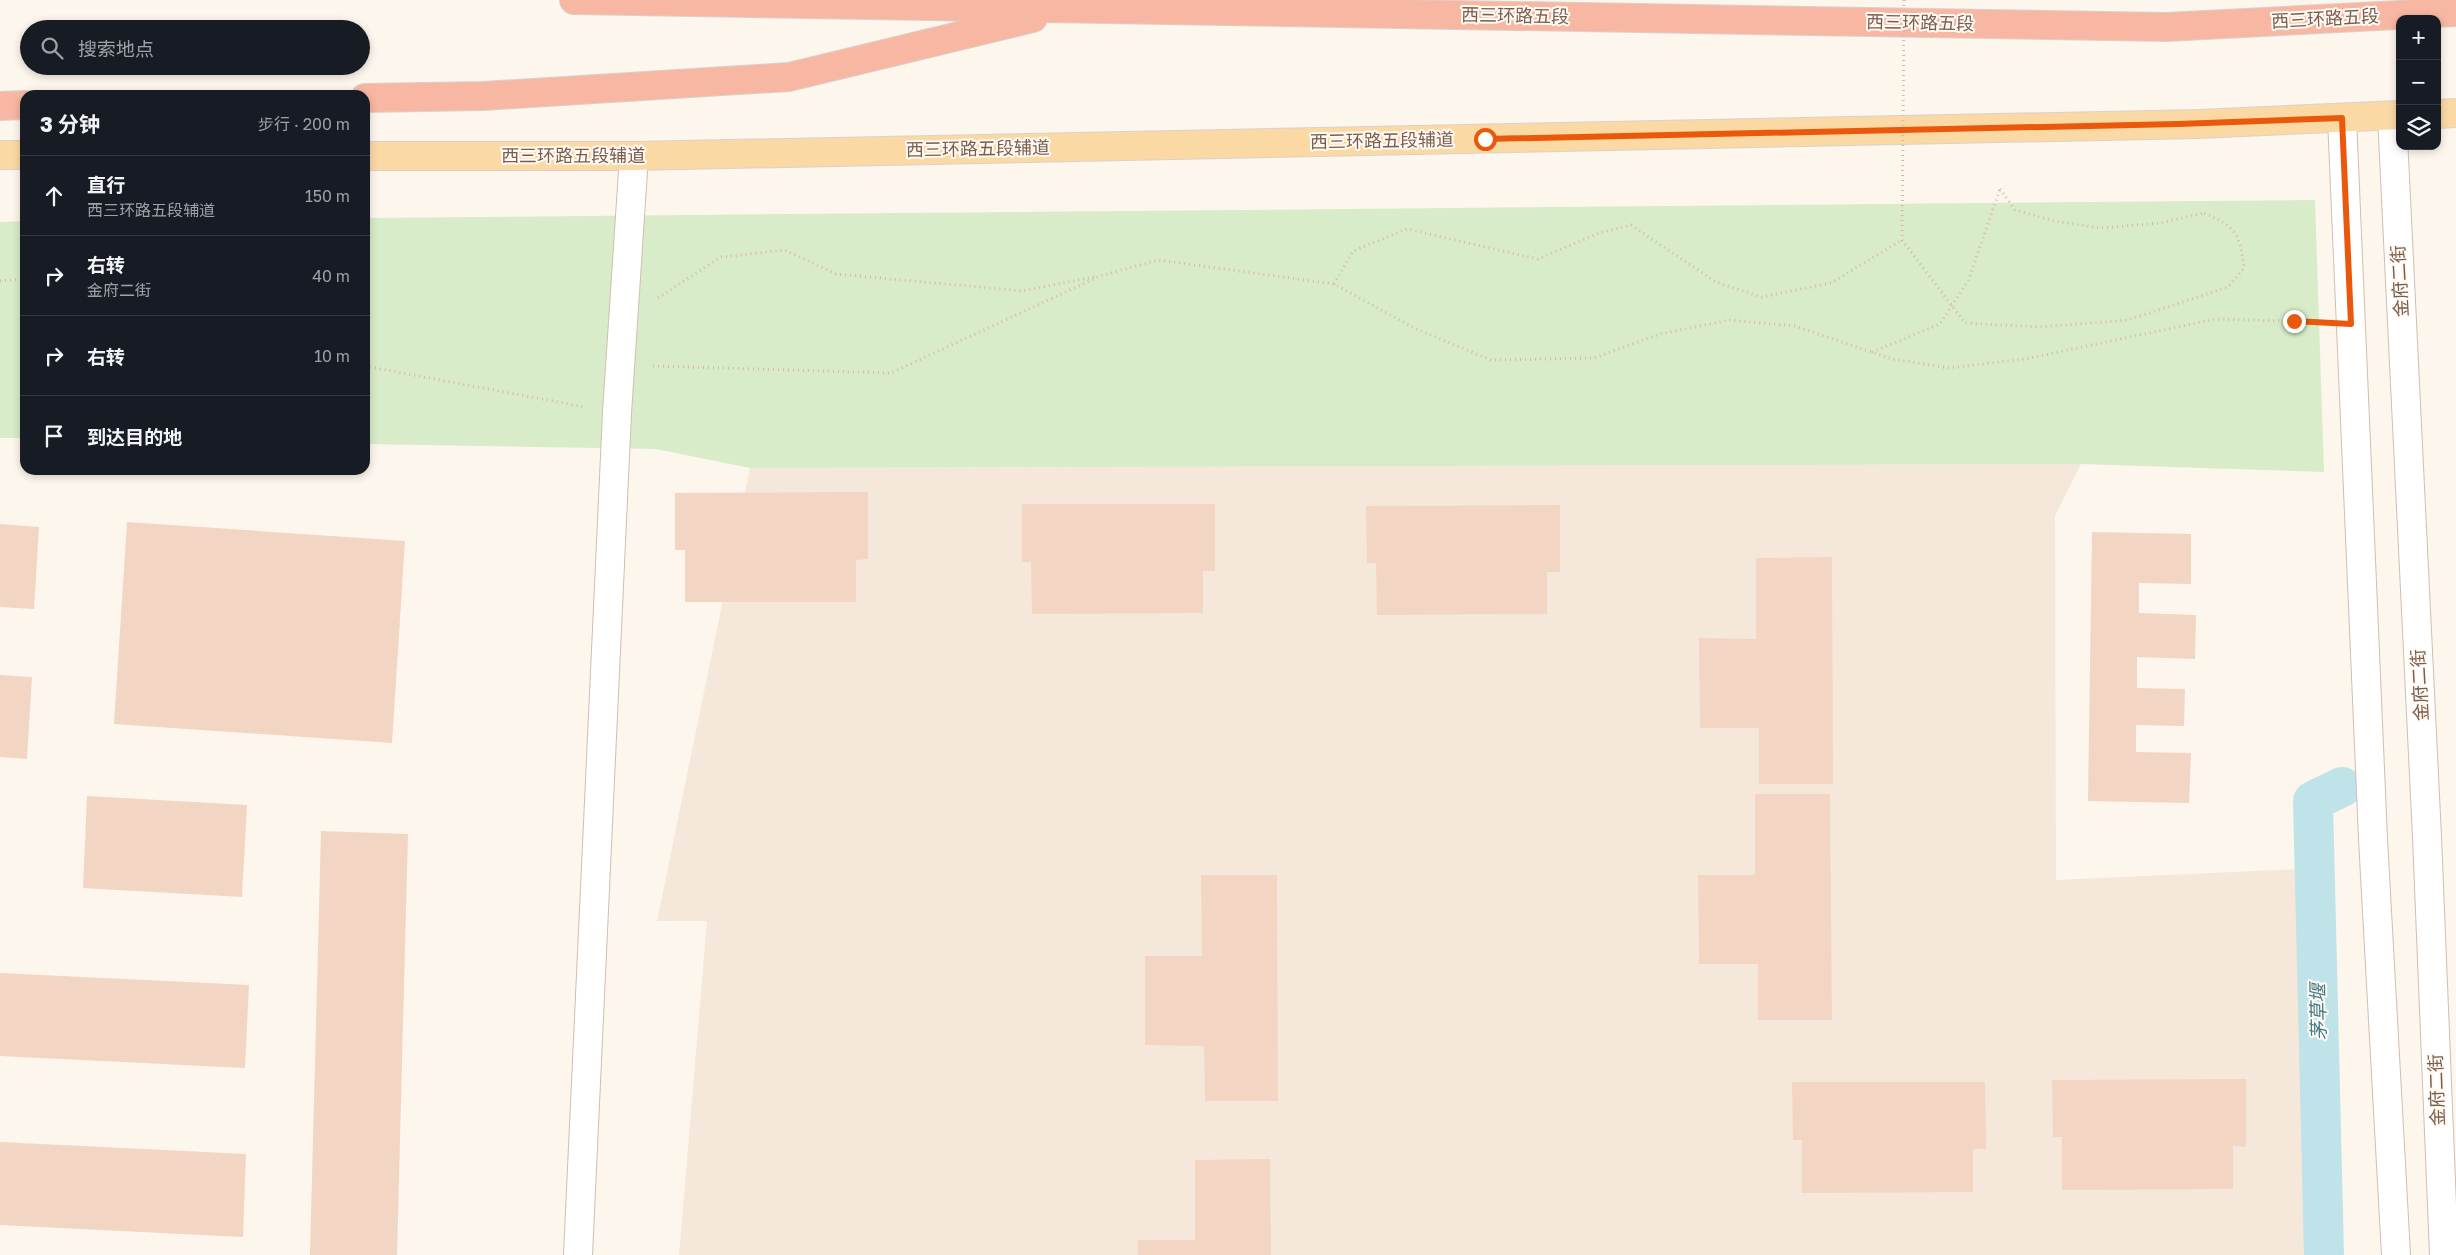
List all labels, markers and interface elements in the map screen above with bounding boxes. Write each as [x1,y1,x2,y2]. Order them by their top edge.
street label: 西三环路五段 [1461,3,1569,27]
street label: 西三环路五段 [2270,4,2379,32]
street label: 西三环路五段 [1866,10,1974,34]
map controls [2396,15,2441,150]
button: + [2396,15,2441,60]
search box [20,20,370,75]
icon: search [38,34,66,62]
text: 搜索地点 [78,37,154,60]
button: − [2396,60,2441,105]
button: layers [2396,105,2441,150]
text: 3 分钟 [40,111,100,137]
text: 步行 · 200 m [258,114,350,134]
street label: 西三环路五段辅道 [1310,128,1454,152]
route start [1474,128,1497,151]
street label: 西三环路五段辅道 [906,136,1050,160]
street label: 西三环路五段辅道 [501,144,645,166]
text: 直行 [87,173,125,196]
icon: ahead [40,182,68,210]
text: 150 m [305,186,350,206]
text: 西三环路五段辅道 [87,200,215,220]
street label: 金府二街 [2386,245,2412,318]
text: 右转 [87,253,125,276]
icon: right [40,262,68,290]
text: 40 m [312,266,350,286]
text: 金府二街 [87,280,151,300]
route end [2283,310,2306,333]
icon: right [40,342,68,370]
text: 右转 [87,345,125,368]
text: 10 m [314,346,350,366]
icon: arrive [40,422,68,450]
text: 到达目的地 [87,425,182,448]
street label: 金府二街 [2406,649,2432,722]
water label: 茅草堰 [2305,980,2329,1041]
street label: 金府二街 [2424,1054,2448,1126]

